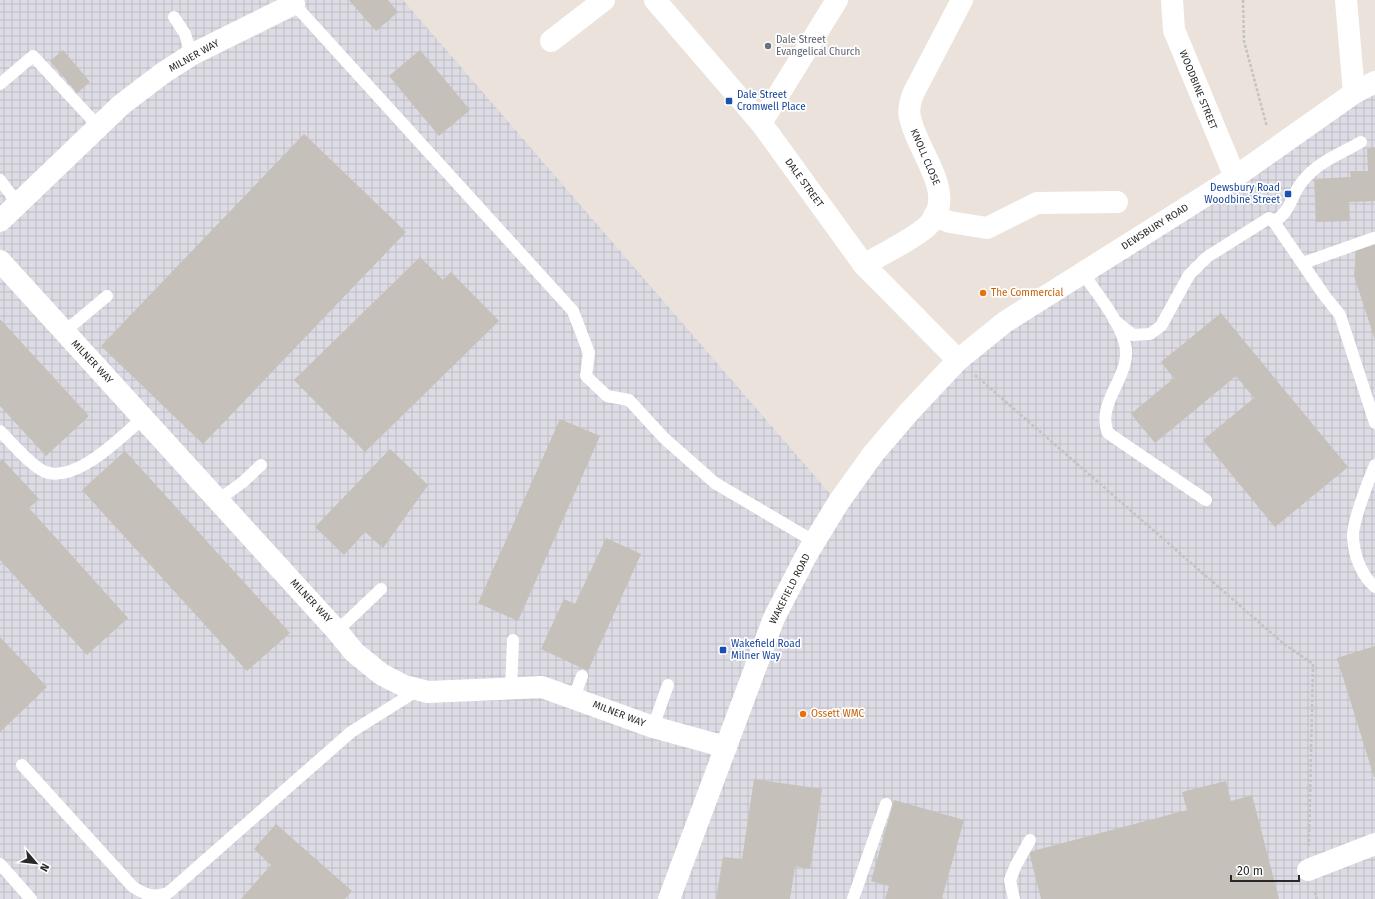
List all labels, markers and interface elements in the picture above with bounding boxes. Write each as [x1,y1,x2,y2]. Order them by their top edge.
place label: Dale Street Evangelical Church [776,34,860,58]
street label: MILNER WAY [167,37,222,75]
marker: Dale Street Evangelical Church [763,41,773,51]
street label: WOODBINE STREET [1177,48,1220,132]
place label: Dale Street Cromwell Place [737,89,806,113]
marker: Dale Street Cromwell Place [724,96,734,106]
street label: KNOLL CLOSE [908,127,942,187]
street label: DALE STREET [782,156,826,210]
place label: Dewsbury Road Woodbine Street [1204,182,1280,206]
marker: Dewsbury Road Woodbine Street [1283,189,1293,199]
street label: DEWSBURY ROAD [1119,202,1191,252]
place label: The Commercial [991,287,1063,299]
marker: The Commercial [978,288,988,298]
street label: MILNER WAY [69,338,116,387]
street label: WAKEFIELD ROAD [767,552,813,626]
street label: MILNER WAY [288,577,335,626]
place label: Wakefield Road Milner Way [731,638,801,662]
marker: Wakefield Road Milner Way [718,645,728,655]
street label: MILNER WAY [591,698,648,730]
place label: Ossett WMC [811,708,864,720]
marker: Ossett WMC [798,709,808,719]
north arrow [16,843,56,883]
scale bar [1231,857,1299,883]
text: N [37,861,52,874]
text: 20 m [1237,864,1263,878]

